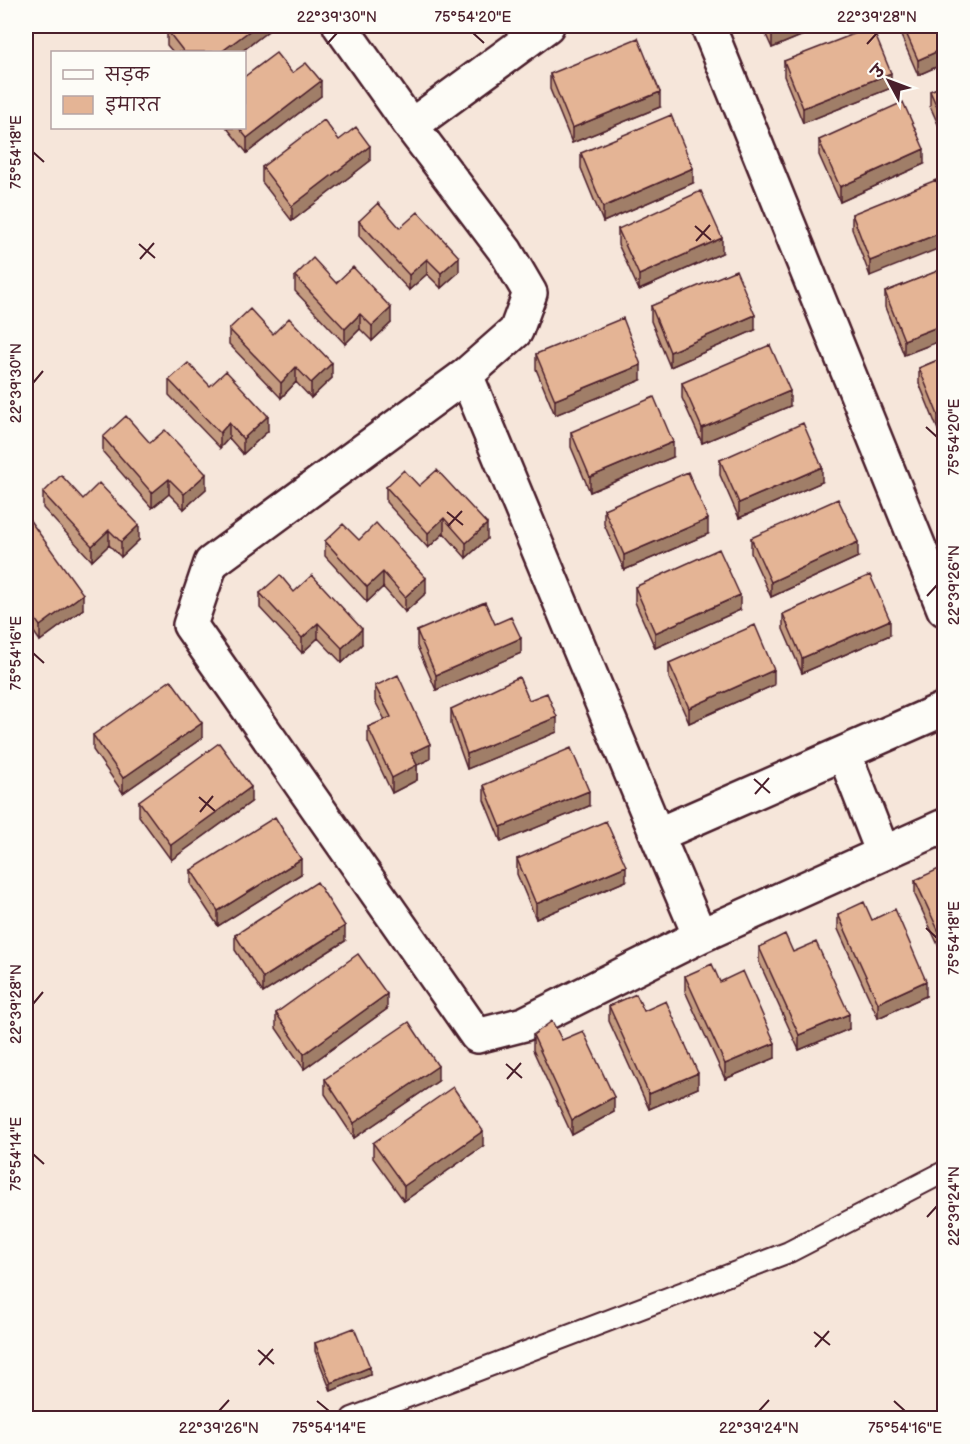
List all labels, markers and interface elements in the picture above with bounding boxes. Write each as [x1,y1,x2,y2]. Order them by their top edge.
text: 22°39'30"N [297,8,377,27]
text: 75°54'20"E [435,8,512,27]
text: 22°39'28"N [837,8,917,27]
legend [51,51,246,129]
north arrow [859,51,919,111]
text: उ [867,61,890,84]
text: सड़क [104,65,150,86]
text: इमारत [105,95,161,116]
text: 75°54'18"E [7,115,26,189]
text: 22°39'30"N [7,343,26,423]
text: 75°54'20"E [945,398,964,475]
text: 22°39'26"N [945,545,964,625]
text: 75°54'16"E [7,616,26,690]
text: 75°54'18"E [945,901,964,975]
text: 22°39'28"N [7,964,26,1044]
text: 75°54'14"E [7,1117,26,1191]
text: 22°39'24"N [945,1166,964,1246]
text: 22°39'26"N [179,1419,259,1438]
text: 75°54'14"E [292,1419,366,1438]
text: 22°39'24"N [719,1419,799,1438]
text: 75°54'16"E [868,1419,942,1438]

